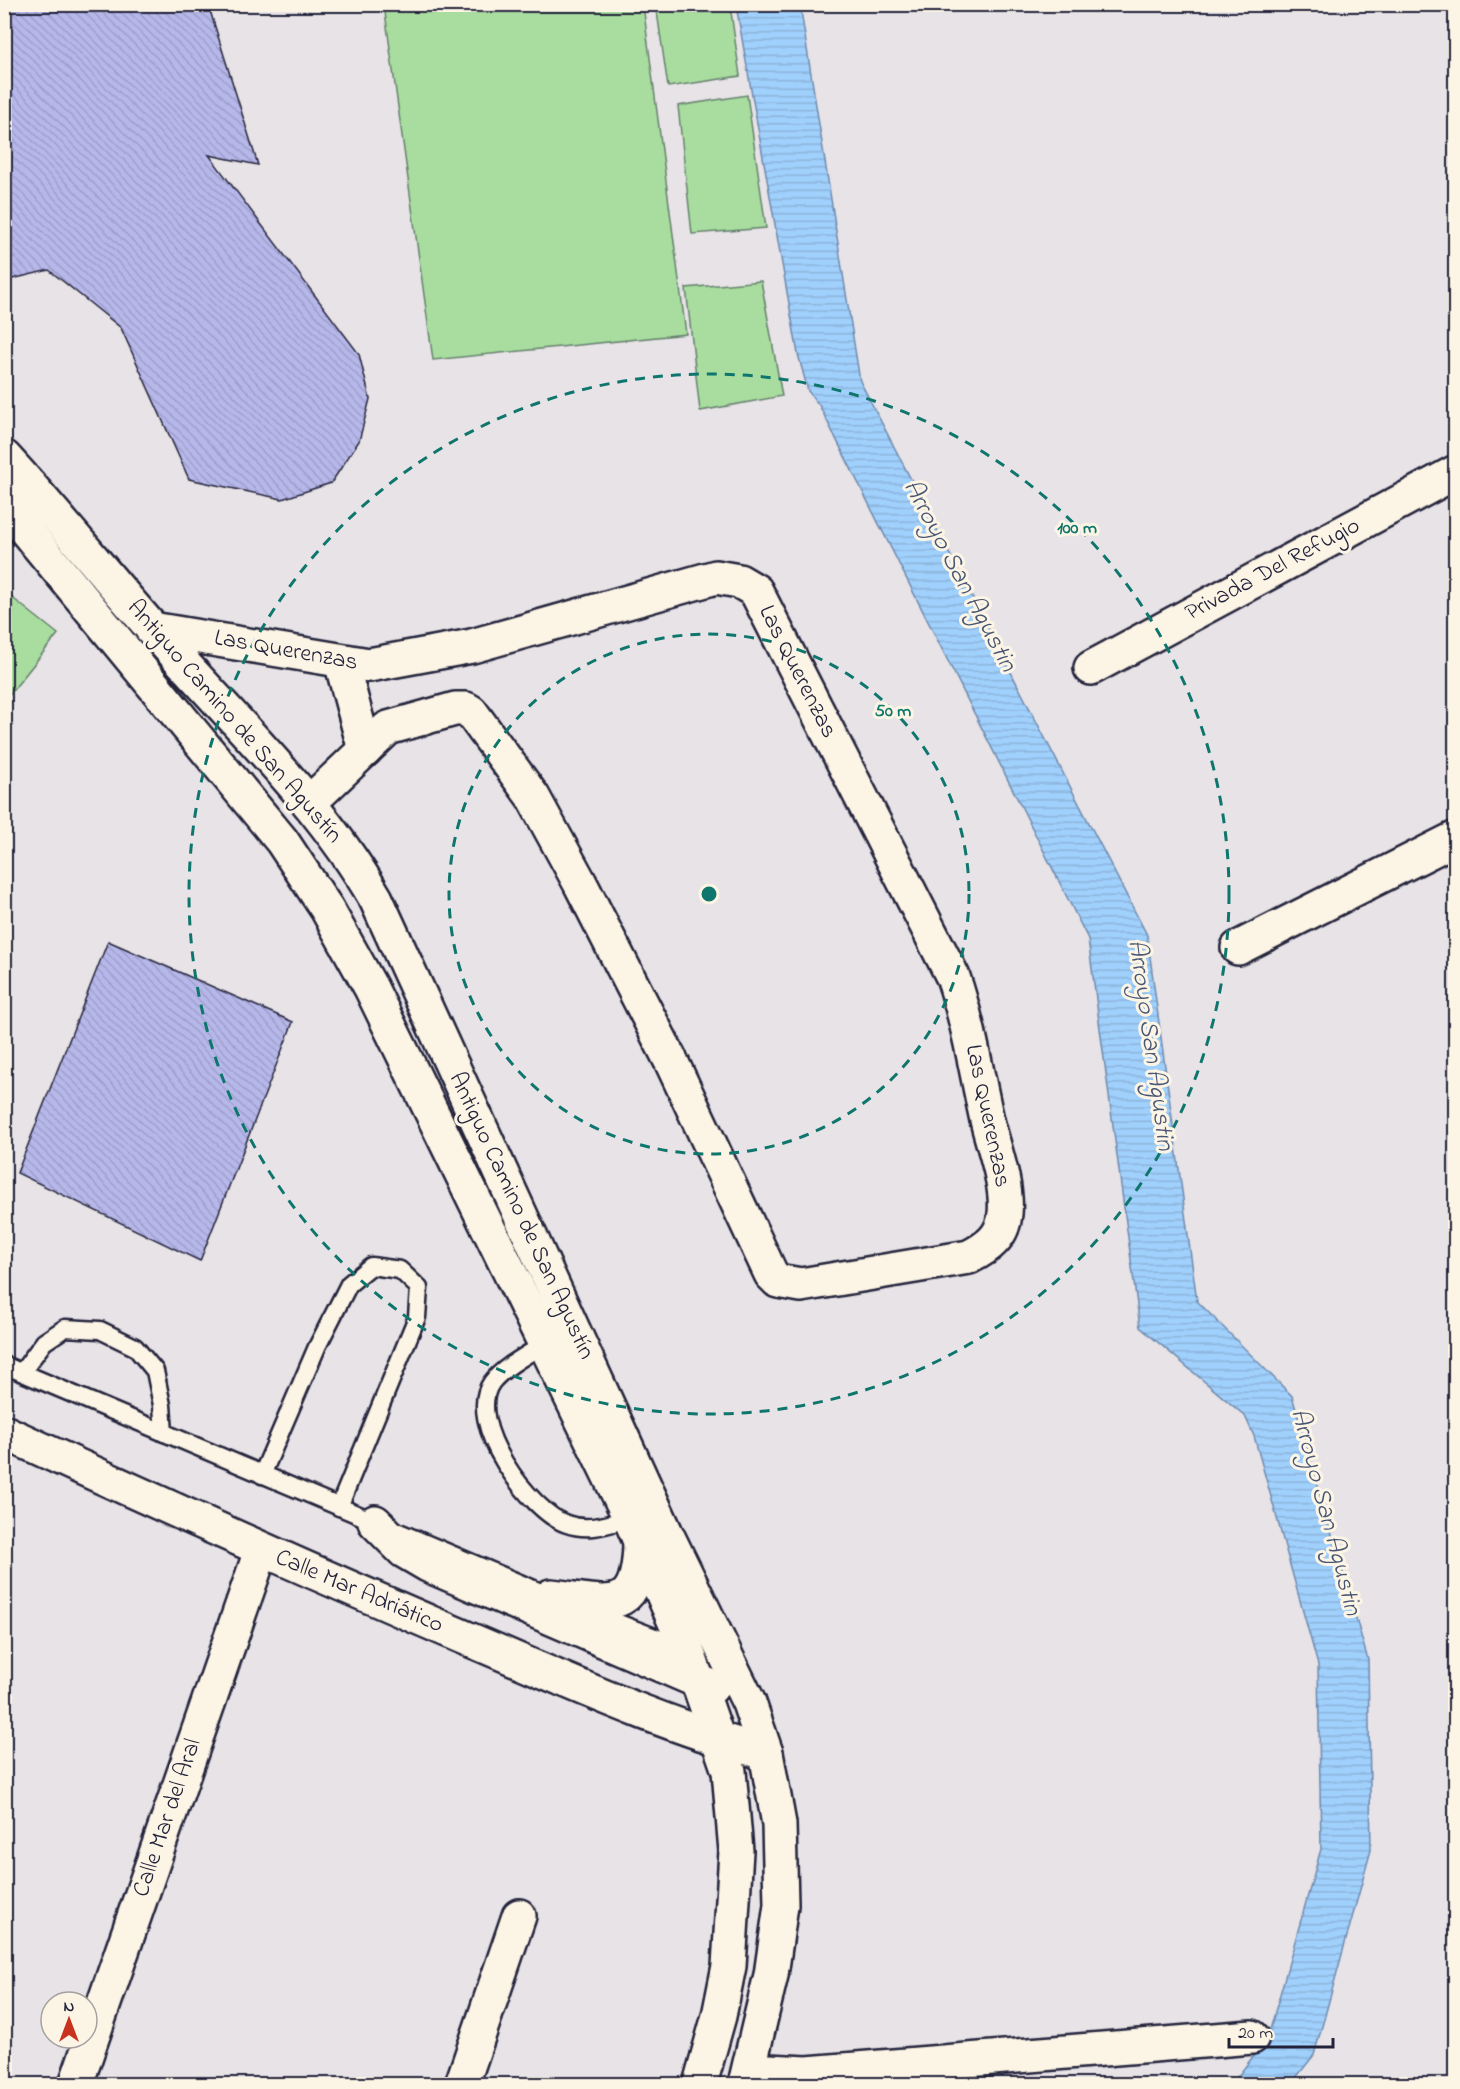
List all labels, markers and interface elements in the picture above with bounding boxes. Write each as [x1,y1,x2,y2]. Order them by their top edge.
water label: Arroyo San Agustin [892,473,1026,680]
street label: Privada Del Refugio [1179,509,1367,631]
text: 100 m [1057,516,1097,542]
street label: Antiguo Camino de San Agustín [118,592,350,852]
street label: Las Querenzas [748,599,846,745]
street label: Las Querenzas [211,621,361,681]
text: 50 m [875,699,911,725]
centre of rings [699,884,719,904]
water label: Arroyo San Agustin [1116,937,1184,1154]
street label: Las Querenzas [955,1041,1019,1191]
street label: Antiguo Camino de San Agustín [439,1067,603,1365]
water label: Arroyo San Agustin [1279,1404,1371,1621]
street label: Calle Mar Adriático [269,1541,449,1643]
street label: Calle Mar del Aral [125,1734,211,1902]
north arrow [39,1990,99,2050]
text: N [64,1995,75,2019]
scale bar [1229,2011,1332,2049]
text: 20 m [1238,2021,1273,2047]

